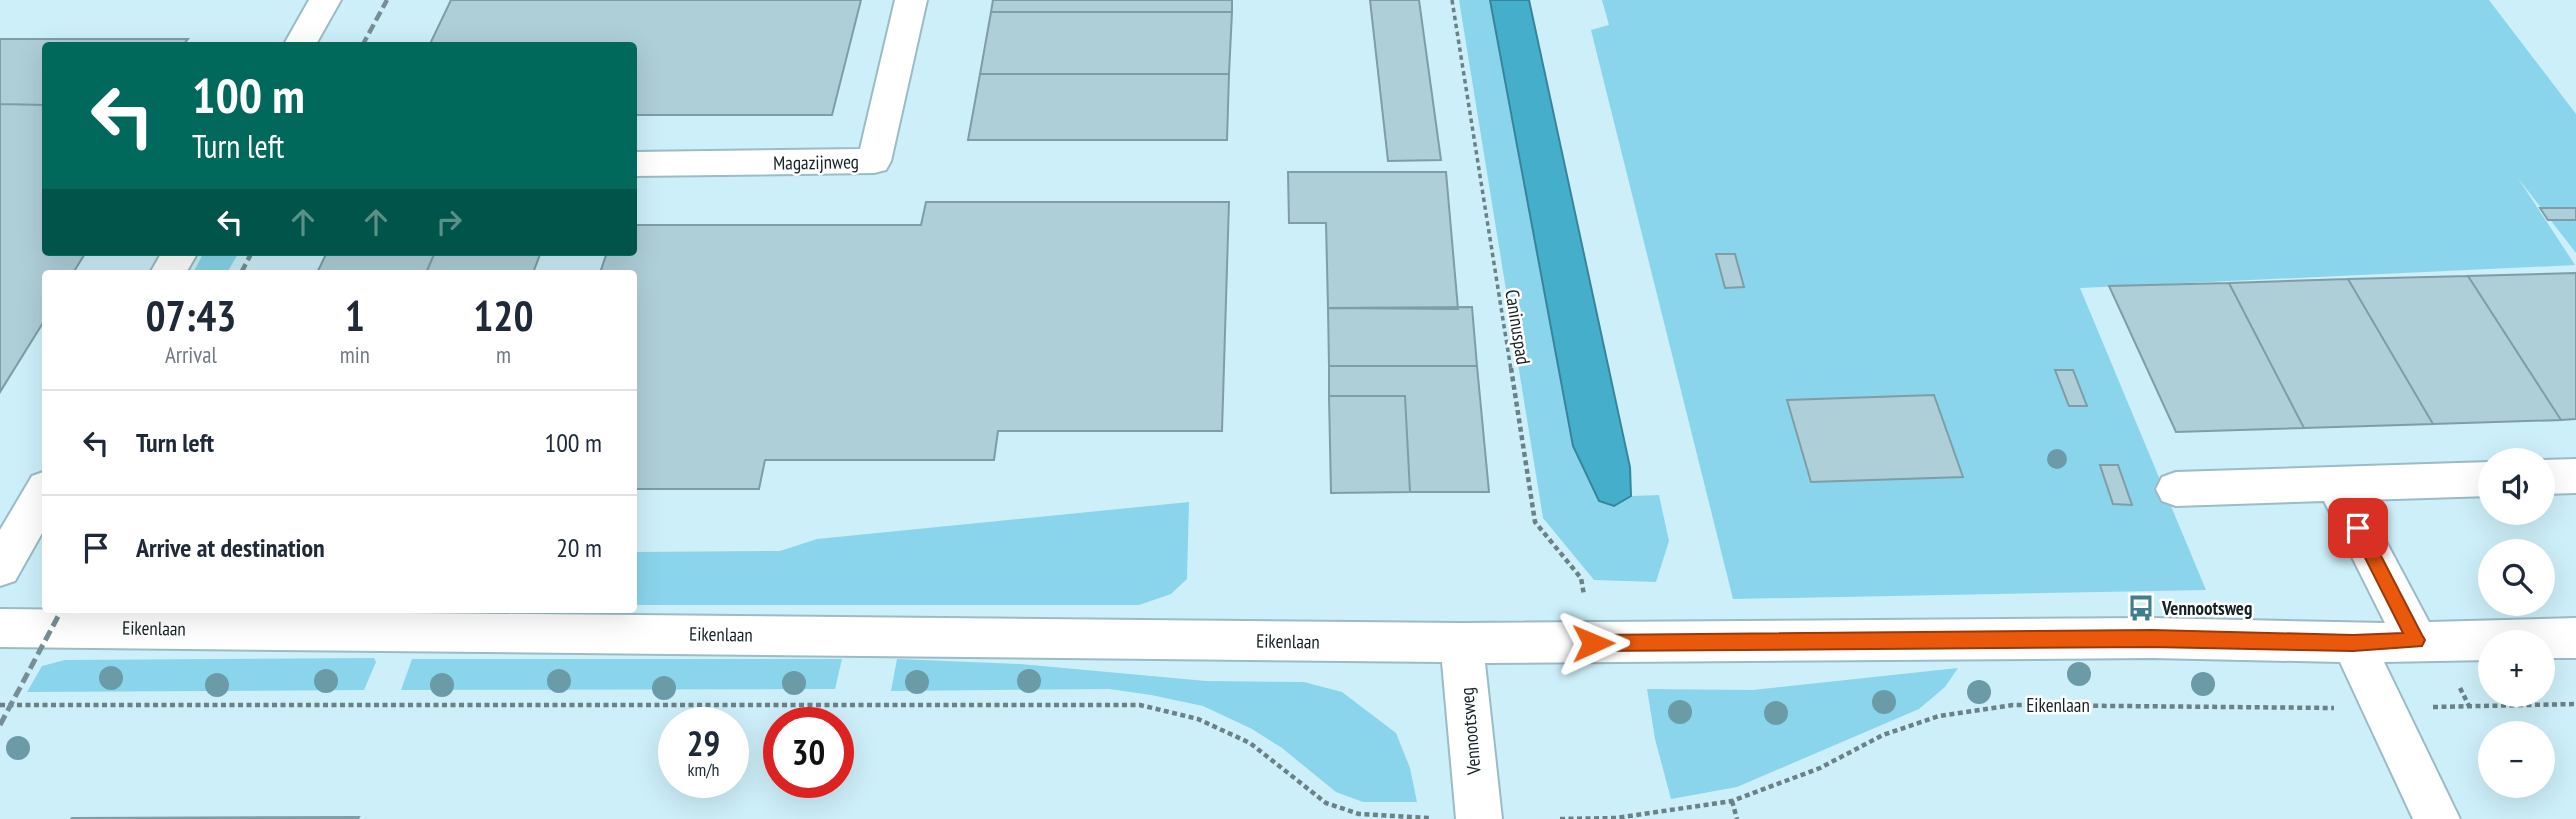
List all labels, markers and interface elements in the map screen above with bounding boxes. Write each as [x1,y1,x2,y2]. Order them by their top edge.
text: 100 m [192,63,305,127]
icon: left [77,70,168,161]
text: Turn left [192,125,284,167]
street label: Magazijnweg [773,149,859,175]
icon: left [211,203,249,241]
icon: ahead [284,203,322,241]
icon: ahead [357,203,395,241]
icon: right [430,203,468,241]
text: 07:43 [145,288,236,343]
text: 1 [345,288,365,343]
text: 120 [473,288,534,343]
street label: Caninuspad [1500,288,1536,366]
text: Arrival [165,340,217,369]
text: min [340,340,370,369]
text: m [496,340,511,369]
icon: left [77,424,115,462]
text: Turn left [136,426,214,459]
text: 100 m [544,426,602,459]
map controls [2478,448,2555,798]
button: sound [2478,448,2555,525]
pin [2328,498,2388,558]
icon: arrive [2339,509,2377,547]
icon: arrive [77,529,115,567]
text: Arrive at destination [136,531,325,564]
text: 20 m [556,531,602,564]
button: search [2478,539,2555,616]
bus stop icon: Vennootsweg [2126,593,2156,623]
place label: Vennootsweg [2161,596,2252,620]
position arrow [1556,606,1630,680]
street label: Eikenlaan [122,615,186,641]
street label: Eikenlaan [689,621,753,647]
street label: Eikenlaan [1256,628,1320,654]
button: + [2478,630,2555,707]
street label: Vennootsweg [1454,686,1486,777]
street label: Eikenlaan [2026,693,2090,717]
speed limit sign: 30 [763,707,854,798]
text: 29 [687,720,720,766]
button: − [2478,721,2555,798]
text: km/h [688,758,719,781]

